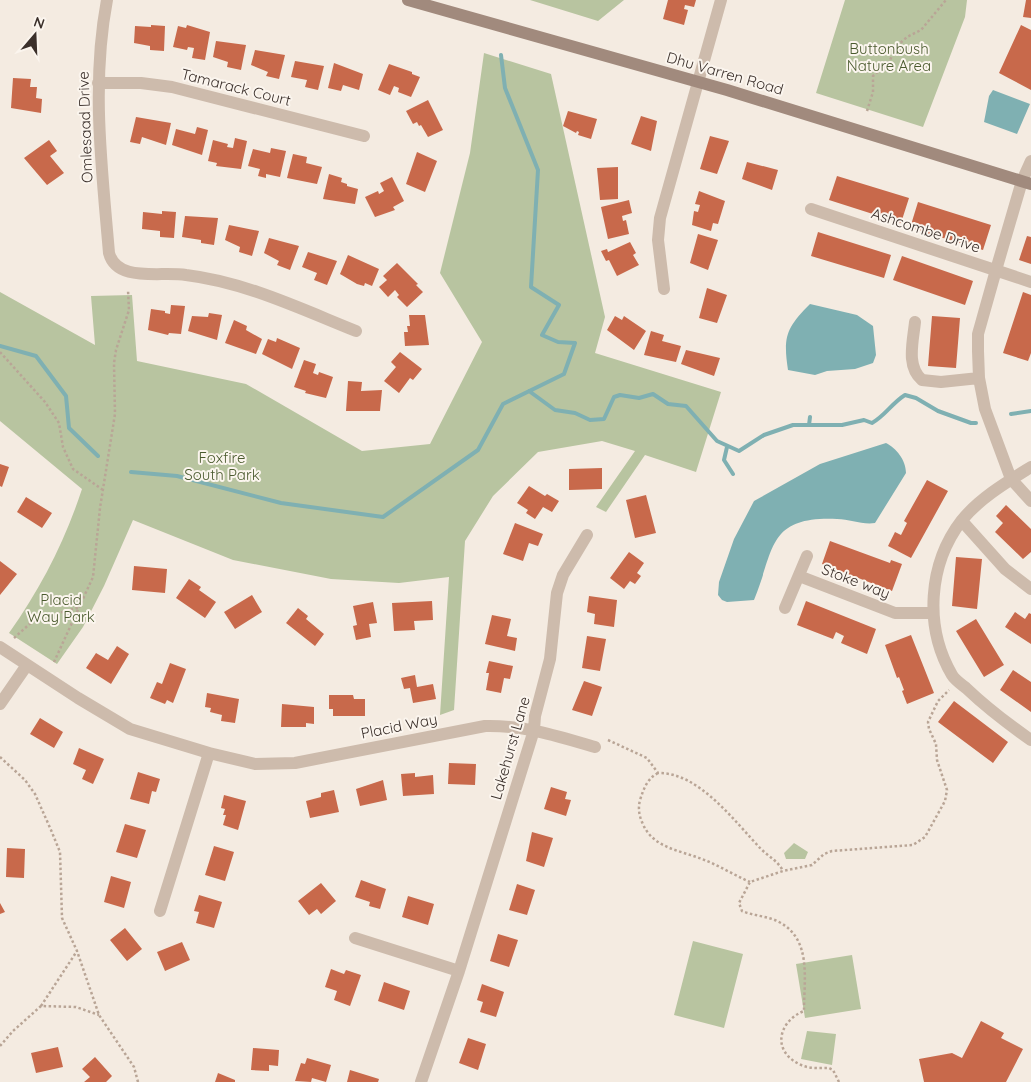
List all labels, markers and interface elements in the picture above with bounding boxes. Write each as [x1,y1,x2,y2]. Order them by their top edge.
north arrow [10,10,60,60]
text: N [31,13,47,33]
park label: Buttonbush Nature Area [847,39,931,75]
street label: Dhu Varren Road [664,47,786,99]
street label: Tamarack Court [179,64,293,110]
street label: Omlesaad Drive [74,71,96,183]
street label: Ashcombe Drive [869,203,983,257]
park label: Foxfire South Park [184,448,260,484]
street label: Stoke way [819,559,893,603]
park label: Placid Way Park [27,590,95,626]
street label: Lakehurst Lane [486,694,534,802]
street label: Placid Way [359,709,439,743]

